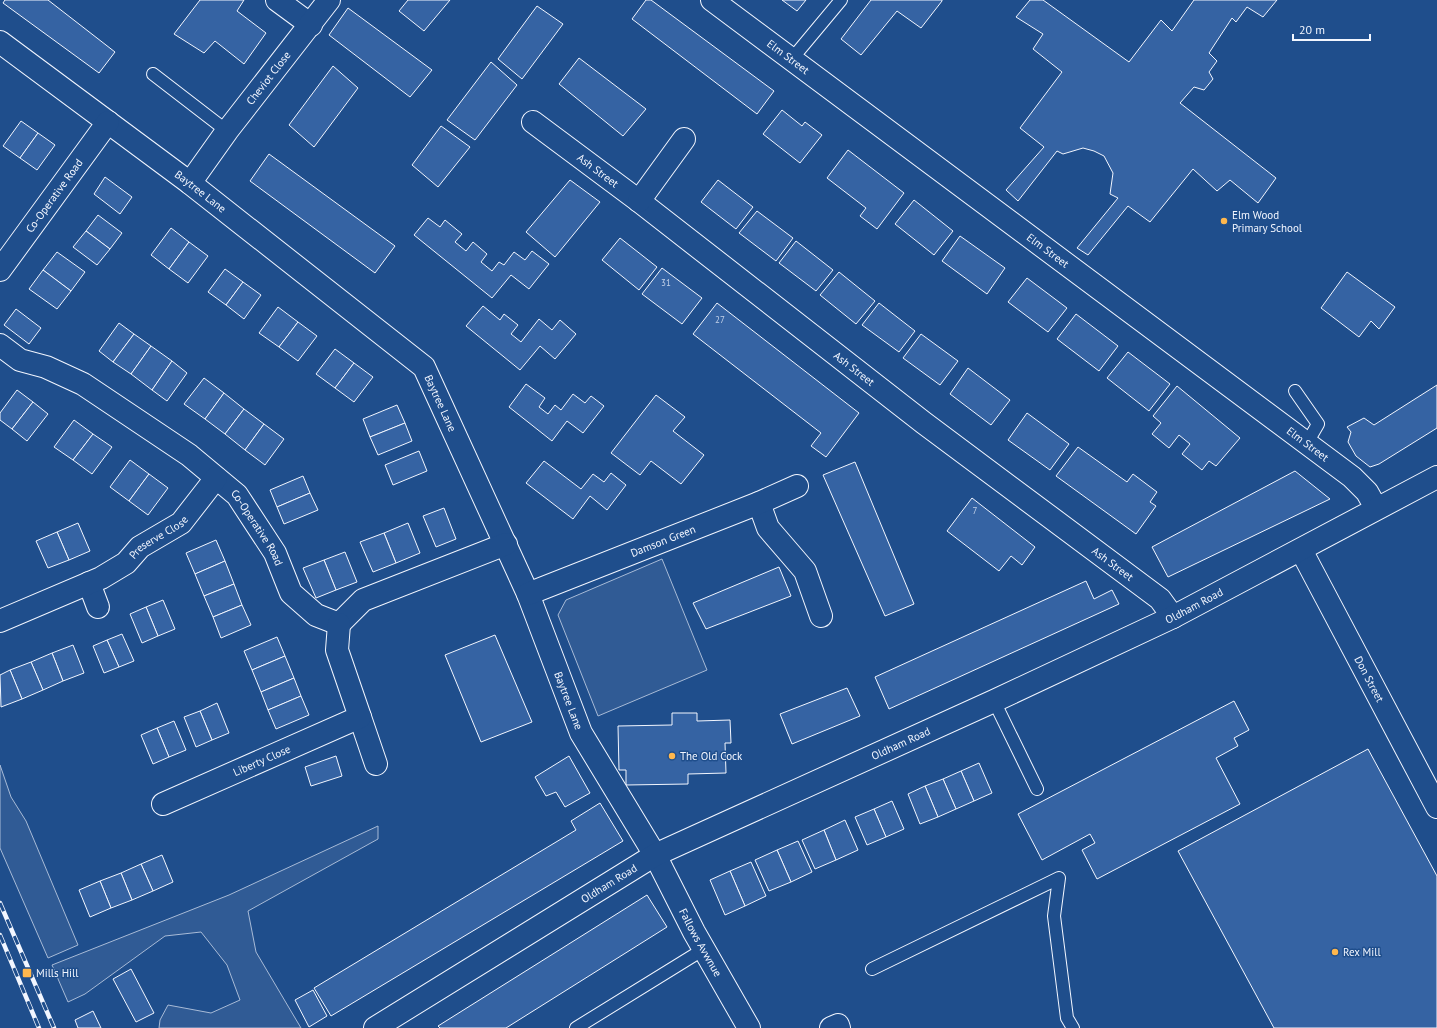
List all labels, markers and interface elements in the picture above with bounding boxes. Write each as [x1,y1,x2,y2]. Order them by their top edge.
scale bar [1293,16,1370,42]
text: 20 m [1299,22,1325,37]
street label: Elm Street [764,36,812,77]
street label: Cheviot Close [243,48,294,108]
street label: Ash Street [574,150,622,191]
street label: Co-Operative Road [23,156,86,235]
street label: Baytree Lane [172,167,229,216]
place label: Elm Wood Primary School [1232,208,1303,235]
marker: Elm Wood Primary School [1219,216,1229,226]
street label: Elm Street [1024,230,1072,271]
house number: 31 [661,277,671,288]
house number: 27 [715,314,725,325]
street label: Ash Street [831,348,878,389]
street label: Baytree Lane [421,372,460,434]
street label: Elm Street [1284,424,1332,464]
street label: Co-Operative Road [228,486,286,568]
house number: 7 [973,505,978,516]
street label: Preserve Close [126,512,191,562]
street label: Damson Green [628,522,697,560]
street label: Ash Street [1089,544,1137,584]
street label: Oldham Road [1163,585,1225,627]
street label: Don Street [1351,654,1387,705]
street label: Baytree Lane [551,670,586,732]
street label: Oldham Road [869,724,933,763]
street label: Liberty Close [231,741,293,779]
place label: The Old Cock [680,749,743,763]
marker: The Old Cock [667,751,677,761]
street label: Oldham Road [578,861,640,906]
street label: Fallows Avwnue [676,906,725,979]
place label: Rex Mill [1343,945,1381,959]
marker: Rex Mill [1330,947,1340,957]
place label: Mills Hill [36,966,79,980]
marker: Mills Hill [21,967,33,979]

